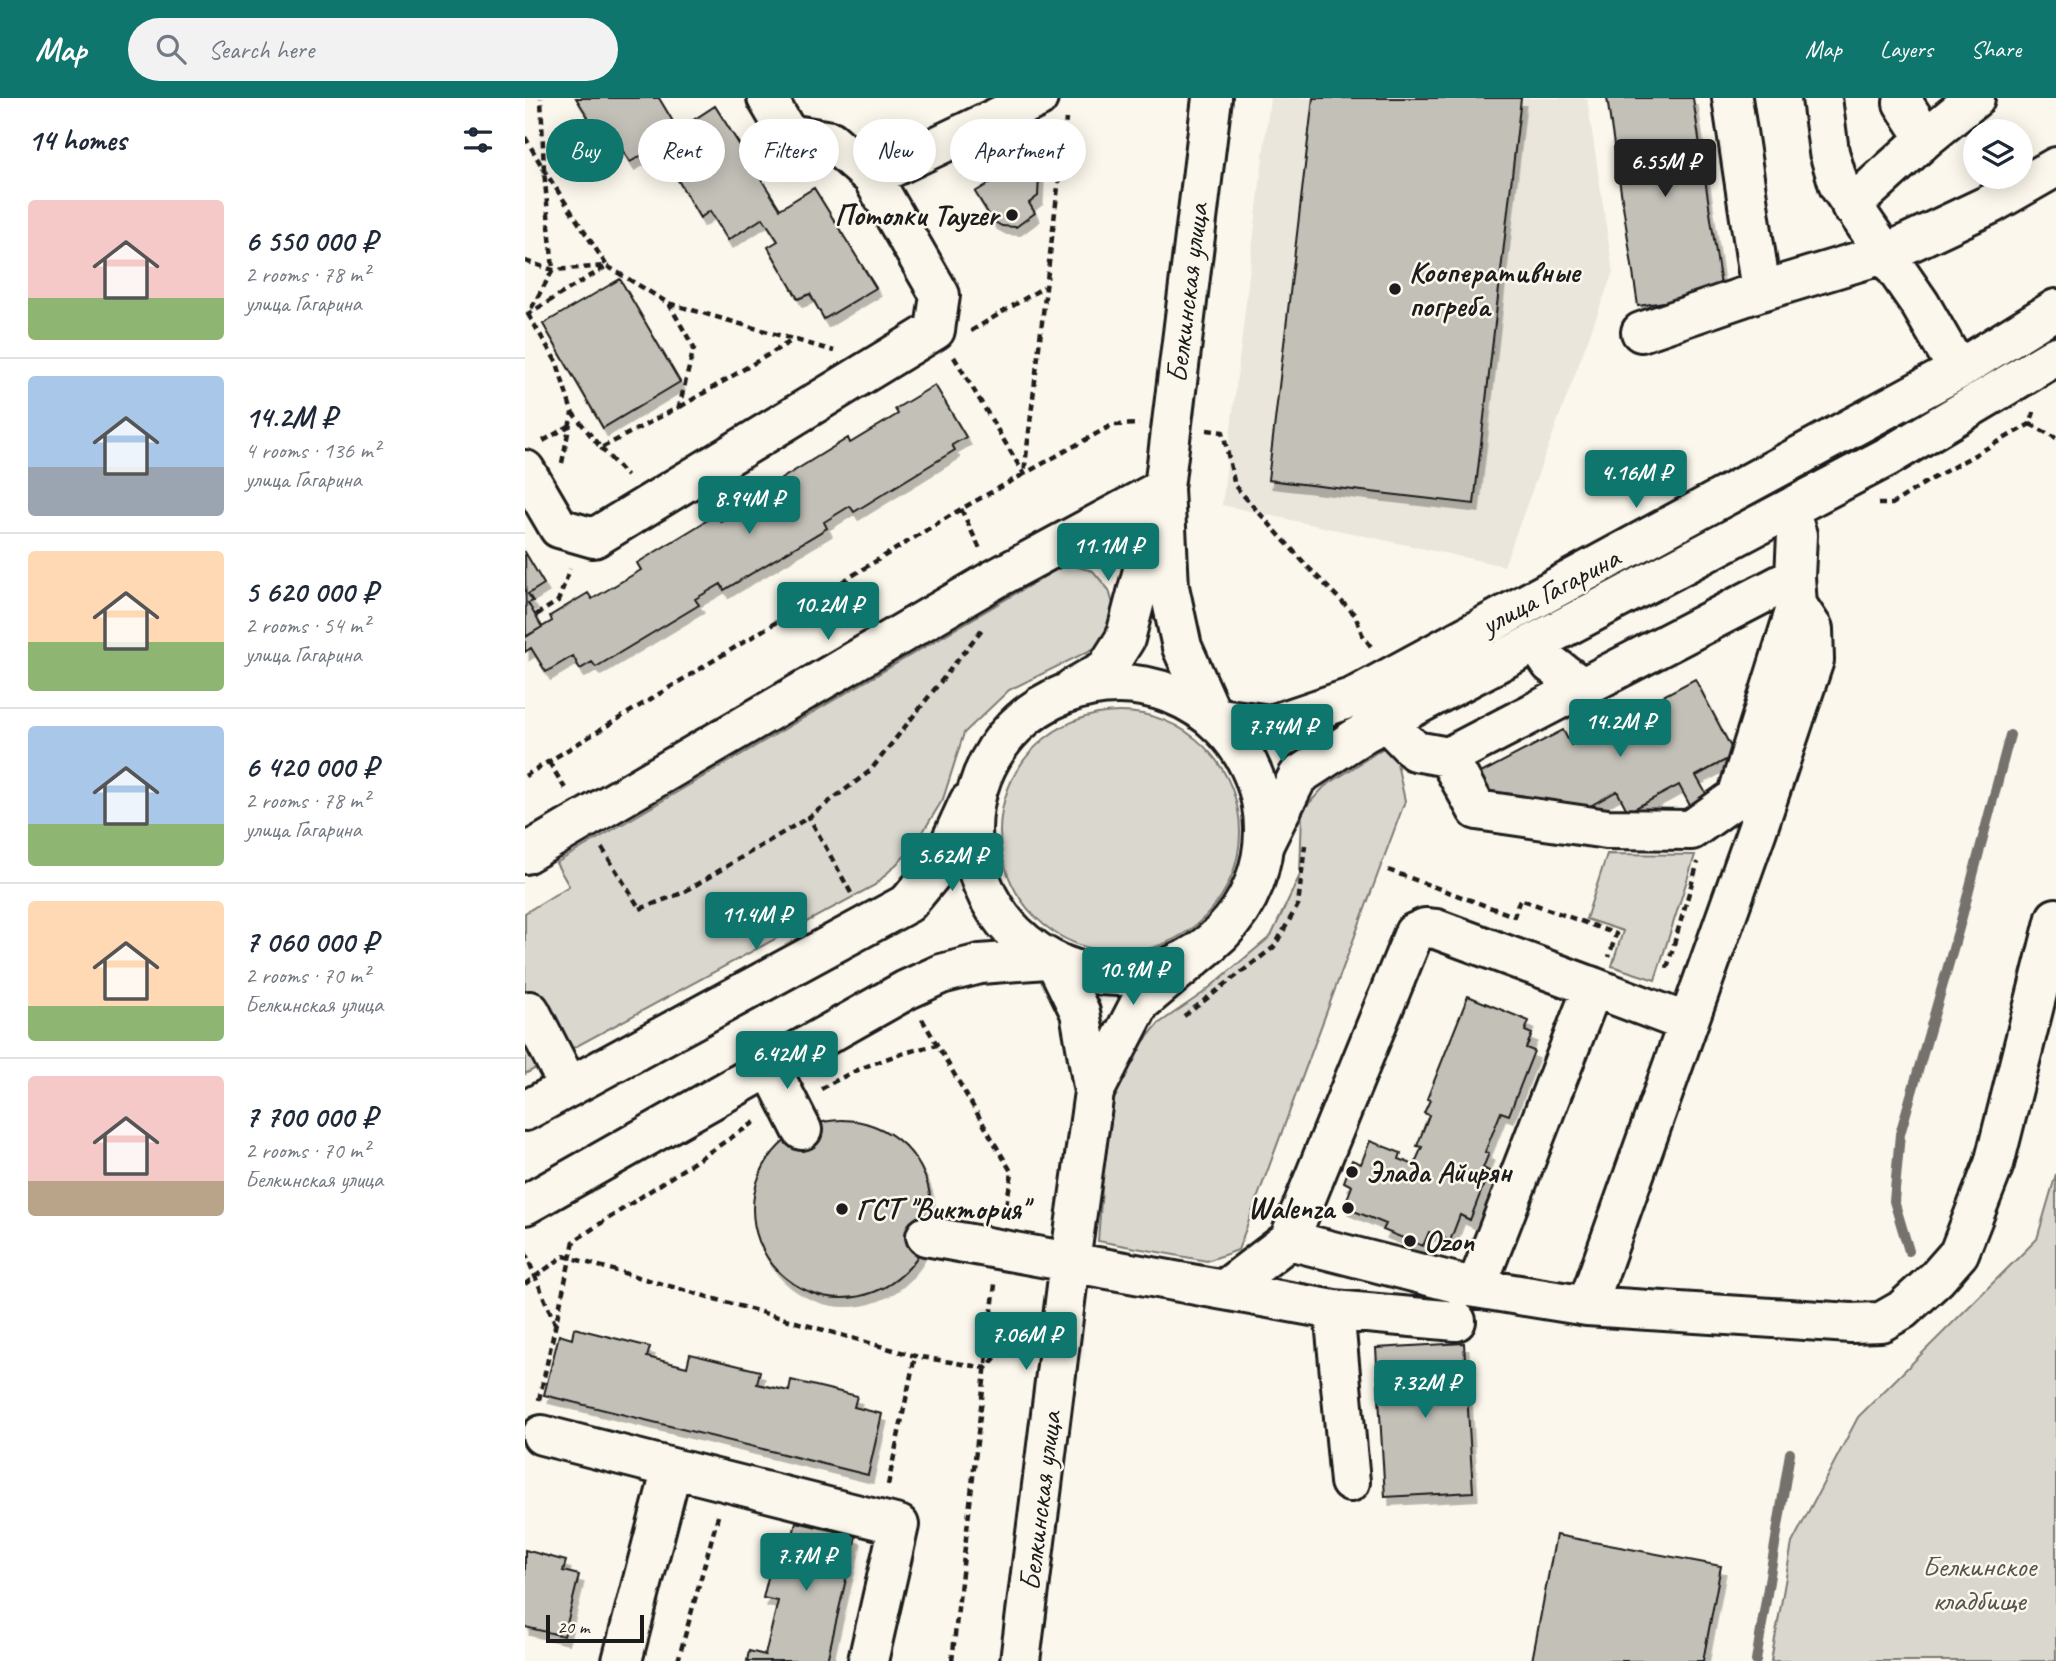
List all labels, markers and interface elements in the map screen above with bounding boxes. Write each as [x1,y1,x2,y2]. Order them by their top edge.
search box [128,18,618,81]
text: Map [35,28,86,70]
icon: search [152,30,190,68]
text: Search here [208,33,314,66]
text: Map [1805,34,1842,64]
text: Layers [1880,34,1933,64]
text: Share [1971,34,2021,64]
chip: Buy [546,119,624,182]
chip: Rent [638,119,725,182]
chip: Filters [739,119,839,182]
chip: New [853,119,936,182]
chip: Apartment [950,119,1086,182]
map controls [1963,119,2033,189]
button: layers [1963,119,2033,189]
text: 14 homes [28,121,126,159]
icon: filters [459,121,497,159]
pin: 6.55M ₽ [1600,140,1730,199]
text: 6.55M ₽ [1630,147,1700,176]
place label: Потолки Tayzer [835,196,1001,234]
street label: Белкинская улица [1157,199,1217,385]
marker: Потолки Tayzer [1004,207,1020,223]
text: 6 550 000 ₽ [245,222,376,260]
icon: home [84,228,168,312]
place label: Кооперативные погреба [1409,253,1582,325]
text: 2 rooms · 78 m² [245,260,369,289]
marker: Кооперативные погреба [1387,281,1403,297]
text: улица Гагарина [245,289,361,318]
text: 14.2M ₽ [245,398,336,436]
icon: home [84,404,168,488]
text: 4 rooms · 136 m² [245,436,380,465]
pin: 4.16M ₽ [1571,450,1701,510]
text: 4.16M ₽ [1601,458,1671,487]
text: улица Гагарина [245,465,361,494]
pin: 8.94M ₽ [684,476,814,536]
text: 8.94M ₽ [714,484,784,513]
pin: 11.1M ₽ [1043,524,1173,583]
text: 11.1M ₽ [1073,531,1143,560]
street label: улица Гагарина [1472,538,1628,644]
text: 5 620 000 ₽ [245,573,377,611]
icon: home [84,579,168,663]
pin: 10.2M ₽ [763,582,893,642]
text: 10.2M ₽ [793,590,863,619]
text: 2 rooms · 54 m² [245,611,369,640]
text: улица Гагарина [245,640,361,669]
pin: 14.2M ₽ [1555,700,1685,759]
pin: 7.74M ₽ [1217,704,1347,764]
text: 14.2M ₽ [1585,707,1655,736]
text: 7.74M ₽ [1247,712,1317,741]
text: 6 420 000 ₽ [245,748,377,786]
icon: home [84,754,168,838]
text: 2 rooms · 78 m² [245,786,369,815]
text: улица Гагарина [245,815,361,844]
pin: 5.62M ₽ [887,834,1017,893]
text: 5.62M ₽ [917,841,987,870]
pin: 11.4M ₽ [691,892,821,952]
text: 11.4M ₽ [721,900,791,929]
text: 7 060 000 ₽ [245,923,377,961]
icon: home [84,929,168,1013]
pin: 10.9M ₽ [1068,948,1198,1007]
text: 10.9M ₽ [1098,955,1168,984]
text: 2 rooms · 70 m² [245,961,369,990]
text: Белкинская улица [245,990,383,1019]
pin: 6.42M ₽ [722,1032,852,1091]
text: 6.42M ₽ [752,1039,822,1068]
text: 7 700 000 ₽ [245,1098,377,1136]
icon: home [84,1104,168,1188]
text: 2 rooms · 70 m² [245,1136,369,1165]
place label: Элада Айирян [1366,1153,1513,1191]
marker: Элада Айирян [1344,1164,1360,1180]
text: Белкинская улица [245,1165,383,1194]
place label: Walenza [1248,1189,1336,1227]
place label: ГСТ "Виктория" [856,1190,1035,1228]
marker: Walenza [1340,1200,1356,1216]
marker: ГСТ "Виктория" [834,1201,850,1217]
place label: Ozon [1424,1222,1475,1260]
marker: Ozon [1402,1233,1418,1249]
pin: 7.06M ₽ [961,1312,1091,1372]
text: 7.06M ₽ [991,1320,1061,1349]
pin: 7.32M ₽ [1360,1360,1490,1420]
text: 7.32M ₽ [1390,1368,1460,1397]
street label: Белкинская улица [1010,1407,1070,1593]
pin: 7.7M ₽ [749,1534,863,1593]
text: 7.7M ₽ [776,1541,836,1570]
park label: Белкинское кладбище [1922,1547,2038,1619]
scale bar [546,1612,644,1644]
text: 20 m [557,1615,589,1639]

